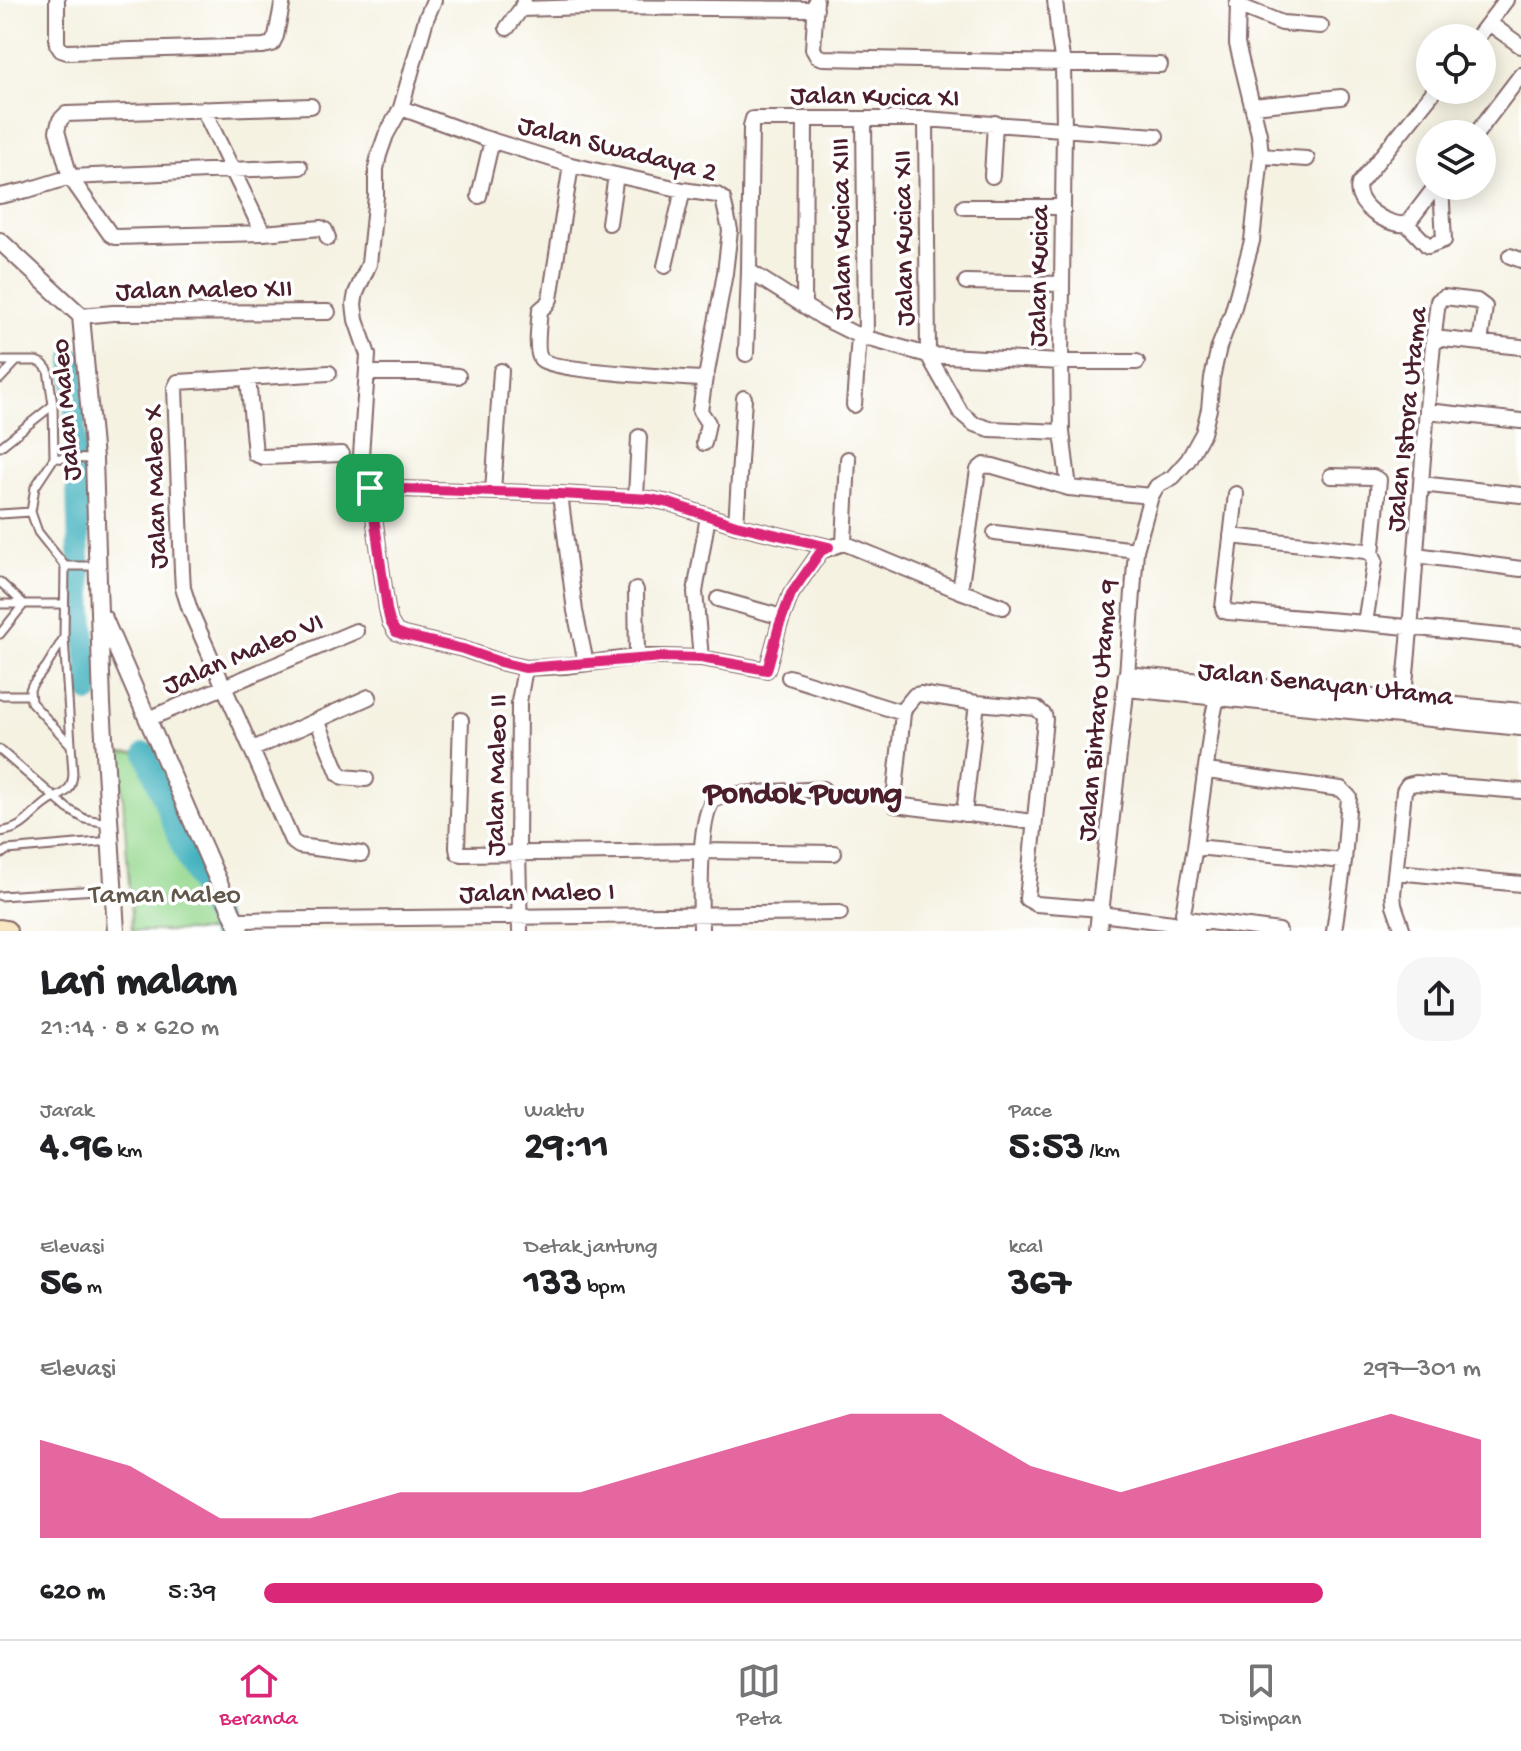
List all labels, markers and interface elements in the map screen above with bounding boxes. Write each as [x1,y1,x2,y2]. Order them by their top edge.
map controls [1416,24,1496,200]
button: locate [1416,24,1496,104]
street label: Jalan Kucica XI [790,81,960,116]
street label: Jalan Swadaya 2 [514,110,720,191]
button: layers [1416,120,1496,200]
street label: Jalan Kucica XIII [825,137,862,321]
street label: Jalan Kucica XII [887,150,924,326]
street label: Jalan Kucica [1023,204,1058,347]
street label: Jalan Maleo XII [115,273,293,310]
street label: Jalan Istora Utama [1380,304,1437,533]
street label: Jalan Maleo [45,337,90,482]
street label: Jalan Maleo X [138,403,177,569]
pin [336,454,404,522]
icon: arrive [348,466,392,510]
street label: Jalan Bintaro Utama 9 [1072,578,1127,843]
street label: Jalan Maleo VI [159,607,329,704]
street label: Jalan Senayan Utama [1196,656,1456,715]
street label: Jalan Maleo II [481,694,516,856]
district label: Pondok Pucung [702,777,902,815]
street label: Jalan Maleo I [459,877,615,912]
park label: Taman Maleo [87,880,241,913]
button: share [1397,957,1481,1041]
text: Lari malam [40,958,237,1010]
text: 21:14 · 8 × 620 m [40,1014,219,1045]
text: Jarak [40,1099,94,1125]
text: Waktu [524,1099,584,1125]
text: Pace [1009,1099,1052,1125]
text: 4.96 [40,1125,112,1172]
text: 29:11 [524,1125,609,1172]
text: 5:53 [1009,1125,1084,1172]
text: km [112,1139,142,1165]
text: /km [1084,1139,1120,1165]
text: Elevasi [40,1235,105,1261]
text: Detak jantung [524,1235,658,1261]
text: kcal [1009,1235,1043,1261]
text: 56 [40,1261,81,1308]
text: 133 [524,1261,582,1308]
text: 367 [1009,1261,1071,1308]
text: m [81,1275,102,1301]
text: bpm [582,1275,625,1301]
text: Elevasi [40,1355,116,1386]
text: 297–301 m [1362,1355,1481,1386]
text: 620 m [40,1578,105,1609]
text: 5:39 [168,1578,216,1609]
tab: Beranda [220,1659,298,1733]
tab: Peta [737,1659,781,1733]
tab: Disimpan [1220,1659,1301,1733]

